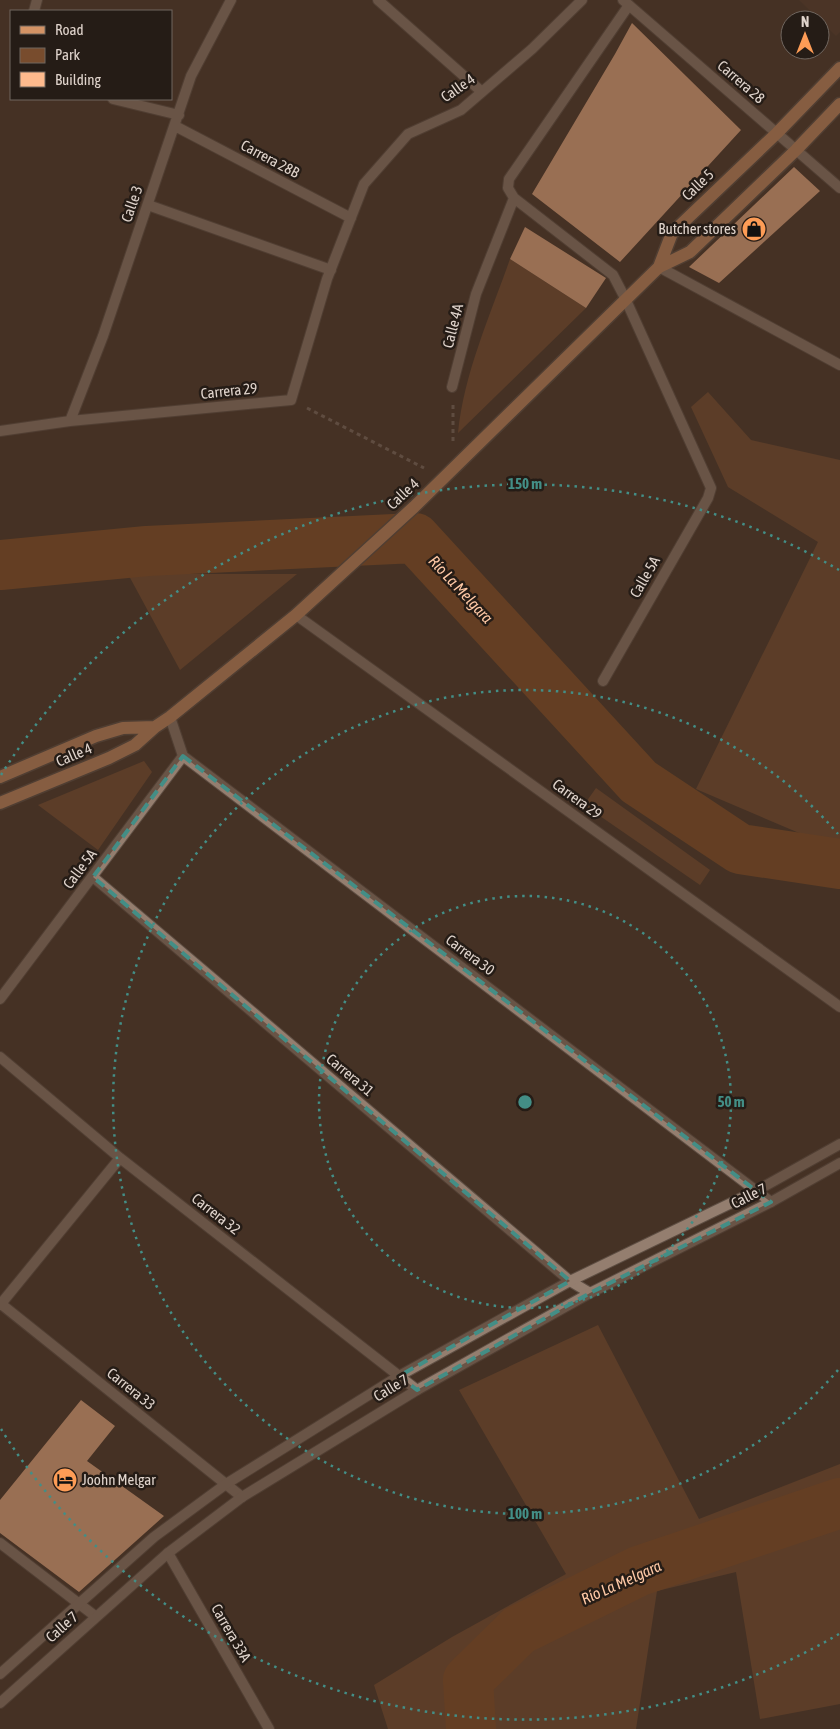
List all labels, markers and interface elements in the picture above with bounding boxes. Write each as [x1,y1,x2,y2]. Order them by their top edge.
legend [10,10,172,100]
north arrow [780,10,830,60]
text: N [801,14,809,30]
text: Road [55,21,84,38]
text: Park [55,46,80,63]
street label: Carrera 28 [714,57,768,107]
street label: Calle 4 [437,70,478,105]
text: Building [55,71,101,88]
street label: Carrera 28B [238,136,302,181]
street label: Calle 5 [678,166,717,204]
street label: Calle 3 [117,183,146,224]
shop icon: Butcher stores [741,216,767,242]
place label: Butcher stores [658,220,736,237]
street label: Calle 4A [439,301,466,350]
street label: Carrera 29 [200,379,258,402]
street label: Calle 4 [383,475,422,513]
text: 150 m [508,475,542,492]
water label: Río La Melgara [425,552,497,628]
street label: Calle 5A [626,553,663,600]
street label: Calle 4 [53,739,94,770]
street label: Carrera 29 [549,775,605,822]
street label: Calle 5A [59,845,100,892]
street label: Carrera 30 [443,931,498,978]
street label: Carrera 31 [323,1050,377,1099]
centre of rings [516,1093,534,1111]
text: 50 m [718,1093,745,1110]
street label: Calle 7 [728,1179,769,1212]
street label: Carrera 32 [189,1189,244,1238]
street label: Carrera 33 [104,1364,159,1413]
street label: Calle 7 [370,1371,411,1405]
hotel icon: Joohn Melgar [52,1467,78,1493]
place label: Joohn Melgar [82,1471,156,1488]
text: 100 m [508,1505,542,1522]
water label: Río La Melgara [578,1556,665,1609]
street label: Carrera 33A [208,1601,255,1665]
street label: Calle 7 [42,1608,81,1645]

